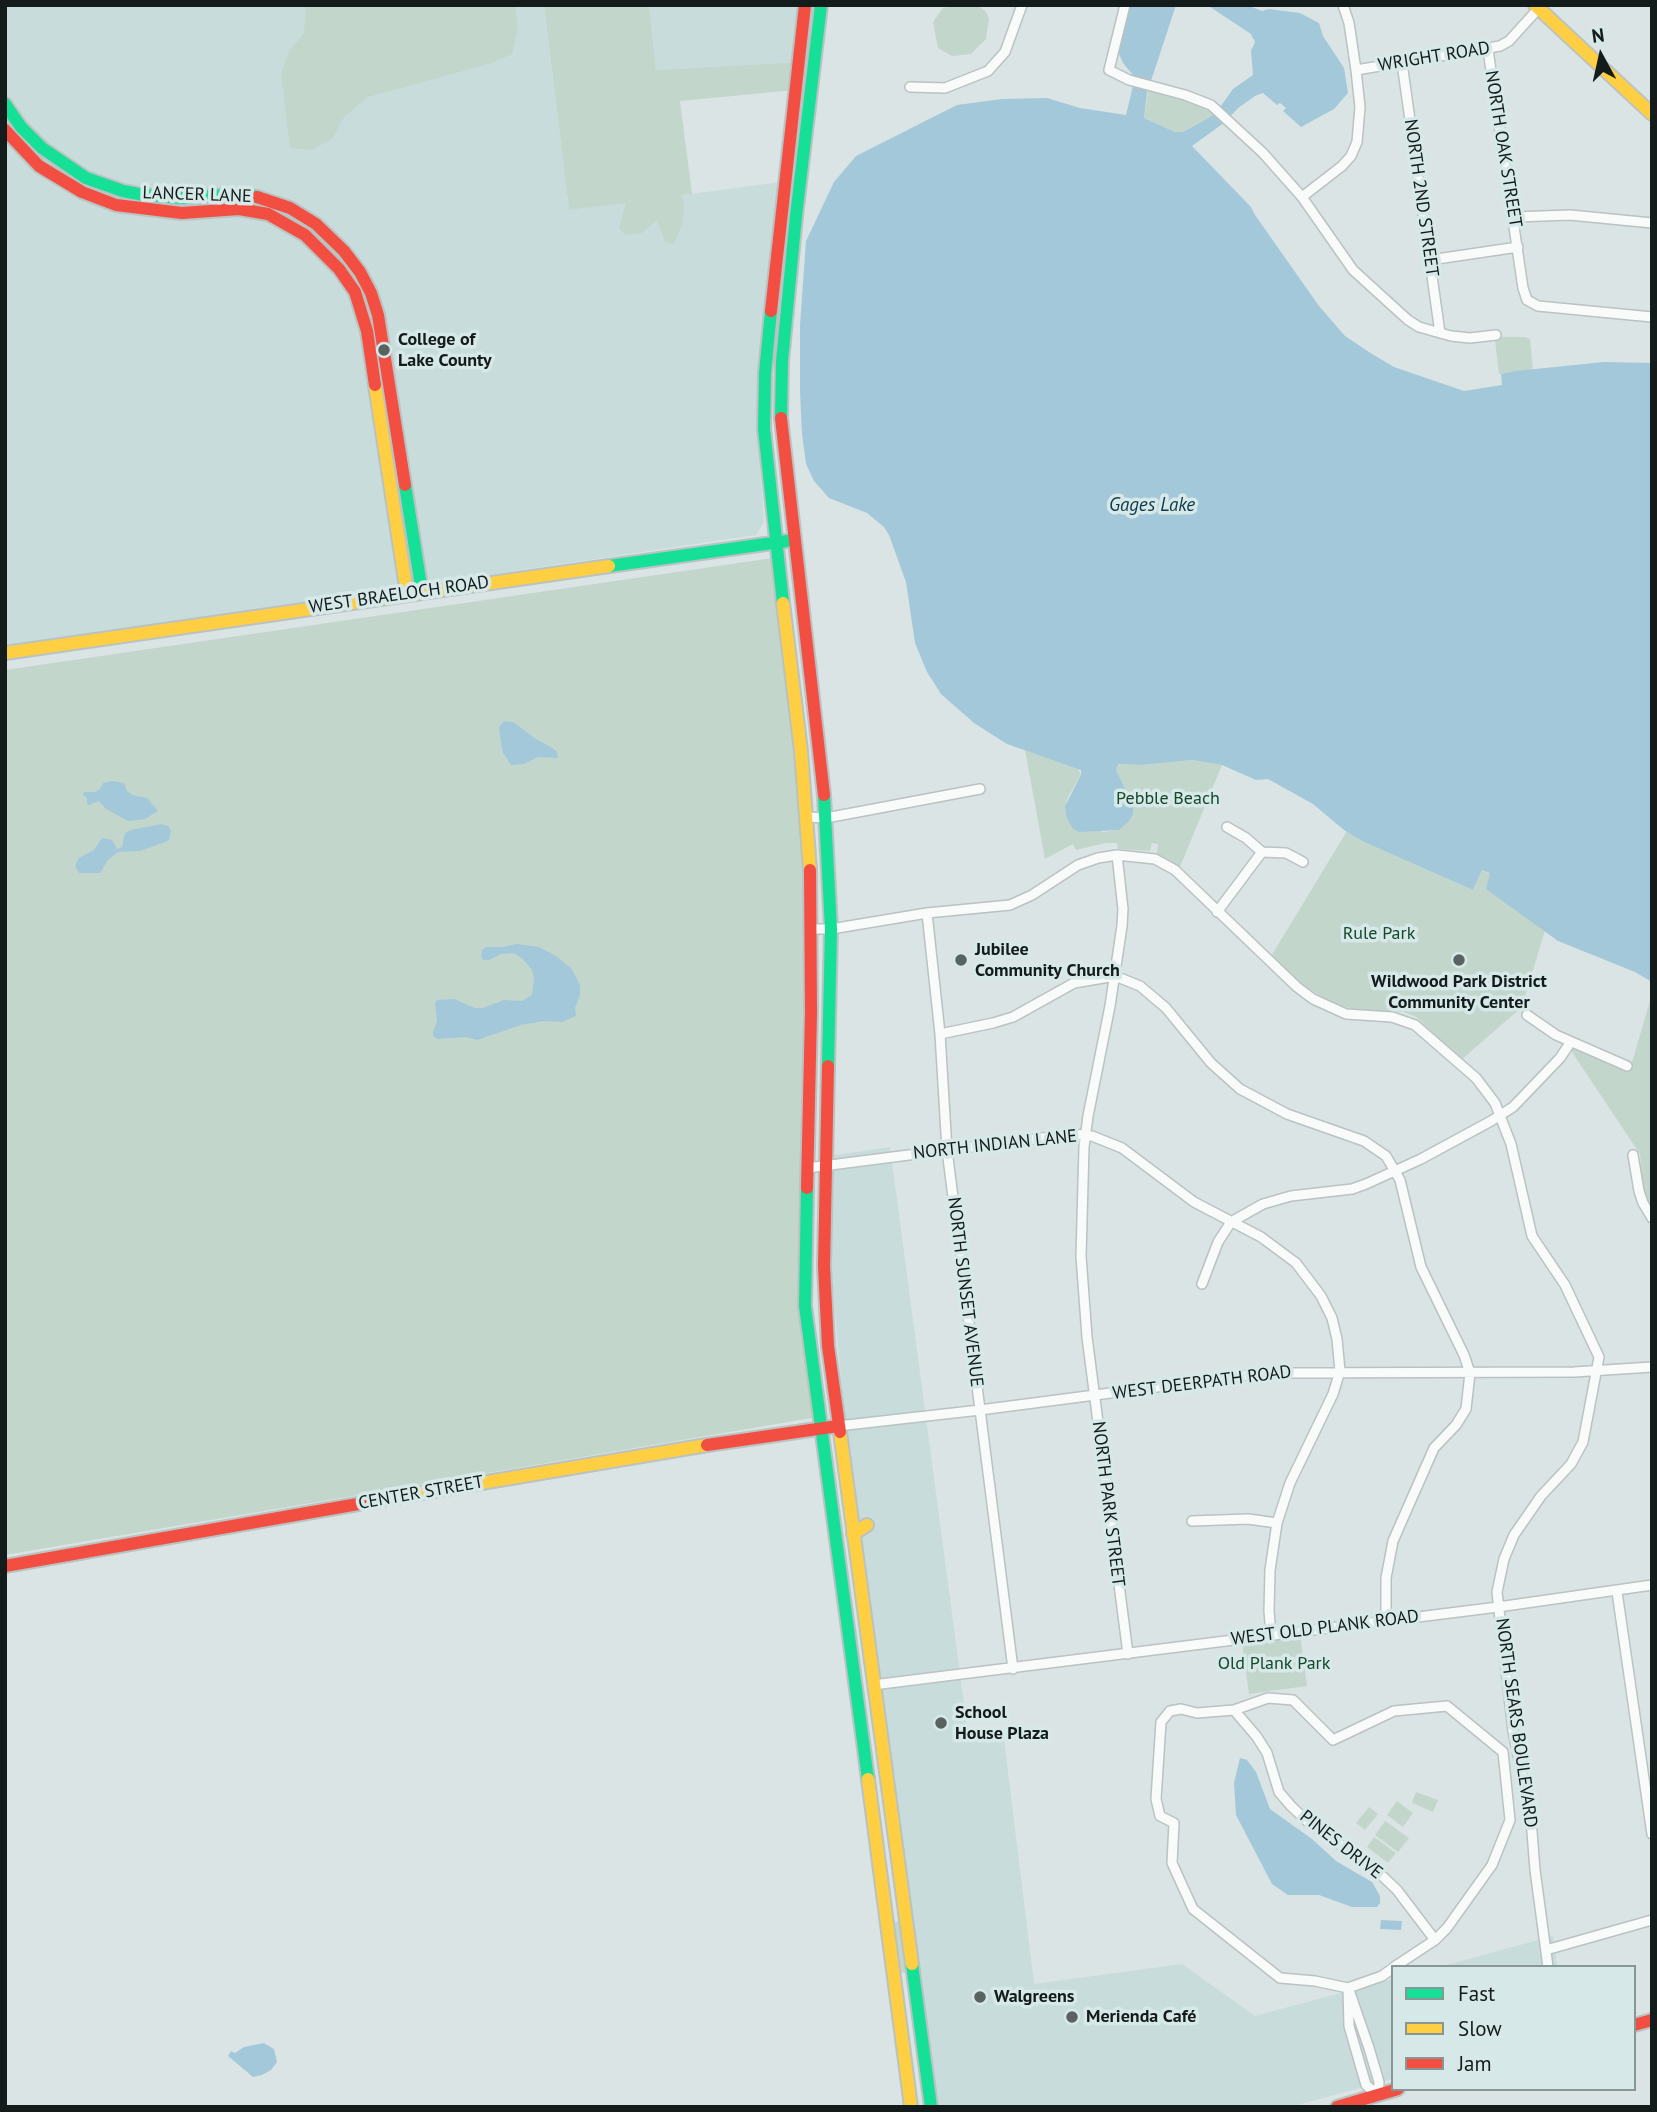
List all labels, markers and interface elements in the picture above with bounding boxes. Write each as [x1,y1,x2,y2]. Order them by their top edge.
north arrow [1566,21,1636,91]
text: N [1590,22,1606,48]
street label: WRIGHT ROAD [1377,38,1491,76]
street label: NORTH OAK STREET [1480,69,1526,229]
street label: NORTH 2ND STREET [1399,118,1443,278]
street label: LANCER LANE [142,182,252,208]
place label: College of Lake County [398,329,492,372]
marker: College of Lake County [376,342,392,358]
water label: Gages Lake [1109,495,1195,517]
street label: WEST BRAELOCH ROAD [308,572,490,618]
park label: Pebble Beach [1116,788,1220,810]
park label: Rule Park [1343,923,1415,945]
place label: Jubilee Community Church [975,939,1120,982]
marker: Jubilee Community Church [953,952,969,968]
marker: Wildwood Park District Community Center [1451,952,1467,968]
place label: Wildwood Park District Community Center [1371,971,1547,1014]
street label: NORTH INDIAN LANE [912,1126,1078,1164]
street label: NORTH SUNSET AVENUE [943,1196,987,1388]
street label: WEST DEERPATH ROAD [1111,1361,1293,1405]
street label: NORTH PARK STREET [1087,1420,1129,1588]
street label: CENTER STREET [357,1471,485,1515]
street label: WEST OLD PLANK ROAD [1230,1606,1420,1650]
street label: NORTH SEARS BOULEVARD [1491,1617,1541,1829]
park label: Old Plank Park [1218,1653,1330,1675]
place label: School House Plaza [955,1702,1049,1744]
marker: School House Plaza [933,1715,949,1731]
street label: PINES DRIVE [1295,1806,1387,1884]
legend [1391,1965,1636,2091]
text: Fast [1458,1980,1495,2007]
place label: Walgreens [994,1986,1074,2008]
marker: Walgreens [972,1989,988,2005]
place label: Merienda Café [1086,2006,1196,2028]
marker: Merienda Café [1064,2009,1080,2025]
text: Slow [1458,2015,1502,2042]
text: Jam [1458,2050,1492,2077]

